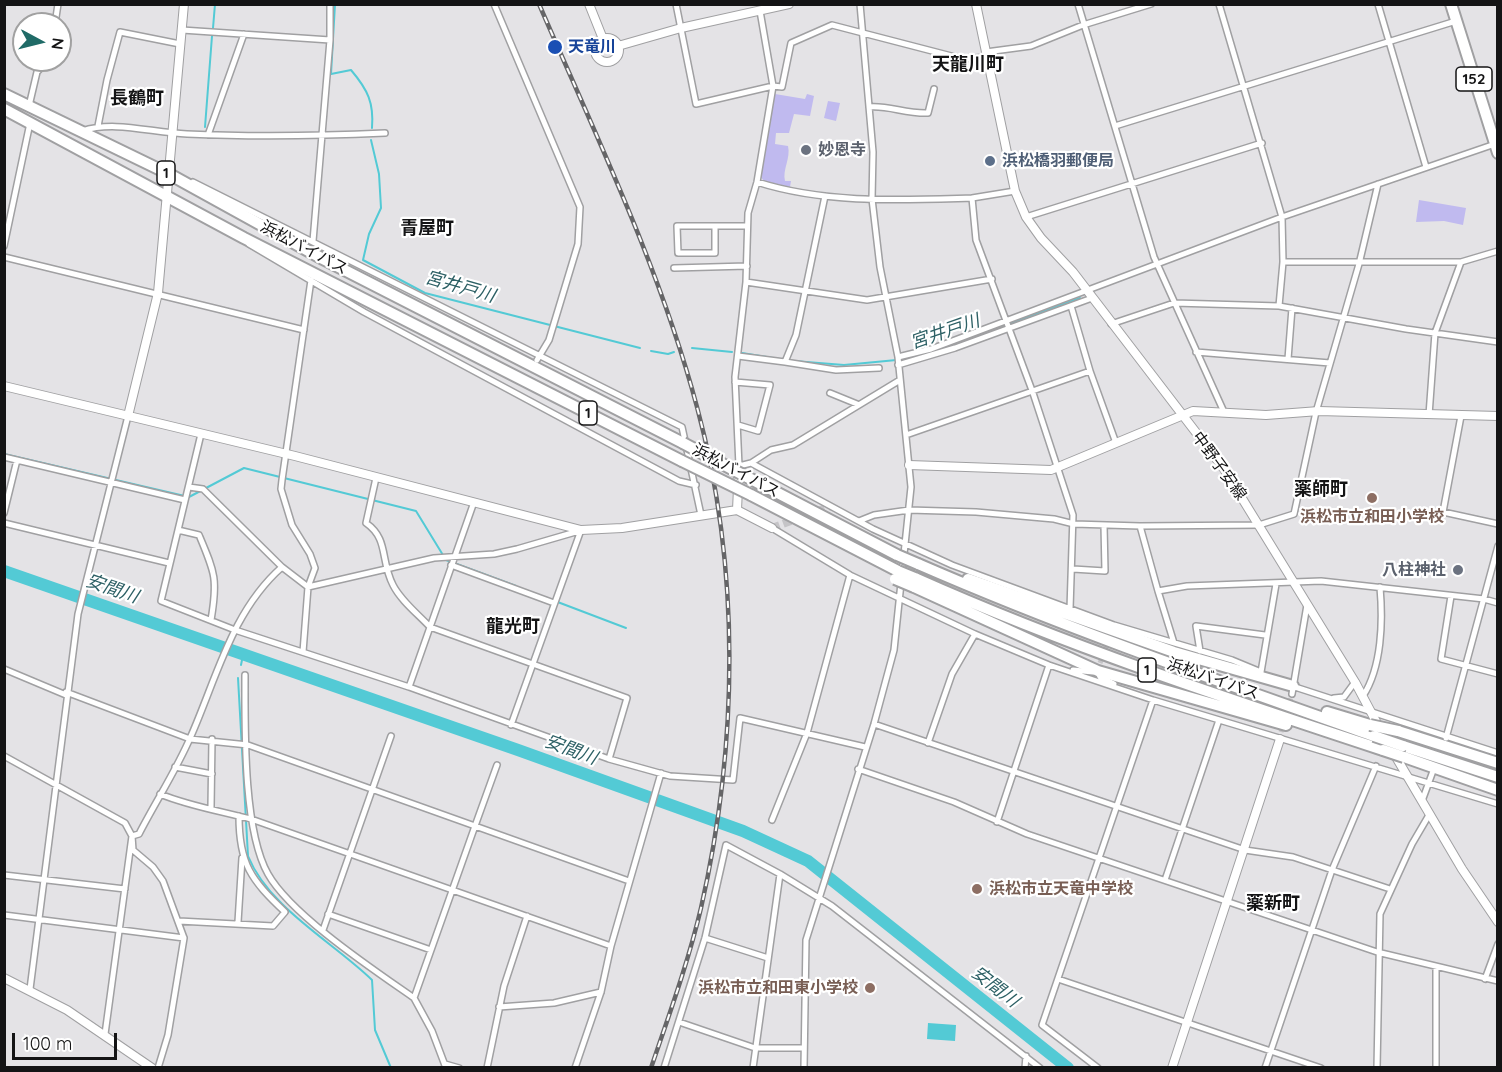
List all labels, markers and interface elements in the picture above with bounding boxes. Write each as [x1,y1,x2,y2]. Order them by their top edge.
north arrow [12,12,72,72]
text: N [47,37,69,51]
place label: 天竜川 [568,37,616,57]
marker: 天竜川 [546,38,564,56]
district label: 天龍川町 [932,54,1004,76]
road number: 152 [1456,67,1492,91]
district label: 長鶴町 [110,88,164,110]
place label: 妙恩寺 [818,140,866,160]
marker: 妙恩寺 [799,143,813,157]
place label: 浜松橋羽郵便局 [1002,151,1114,171]
marker: 浜松橋羽郵便局 [983,154,997,168]
road number: 1 [157,161,175,185]
street label: 浜松バイパス [257,217,351,279]
district label: 青屋町 [400,218,454,240]
water label: 宮井戸川 [422,267,498,307]
water label: 宮井戸川 [907,310,983,354]
road number: 1 [579,401,597,425]
street label: 中野子安線 [1188,428,1250,504]
street label: 浜松バイパス [689,440,783,502]
district label: 薬師町 [1294,479,1348,501]
marker: 浜松市立和田小学校 [1365,491,1379,505]
place label: 浜松市立和田小学校 [1300,507,1444,527]
place label: 八柱神社 [1382,560,1446,580]
marker: 八柱神社 [1451,563,1465,577]
water label: 安間川 [83,570,141,608]
district label: 龍光町 [486,616,540,638]
street label: 浜松バイパス [1164,654,1262,704]
road number: 1 [1138,658,1156,682]
water label: 安間川 [542,731,600,769]
place label: 浜松市立天竜中学校 [989,879,1133,899]
marker: 浜松市立天竜中学校 [970,882,984,896]
district label: 薬新町 [1246,893,1300,915]
water label: 安間川 [967,962,1023,1012]
place label: 浜松市立和田東小学校 [698,978,858,998]
marker: 浜松市立和田東小学校 [863,981,877,995]
scale bar [15,1021,120,1059]
text: 100 m [23,1032,72,1055]

